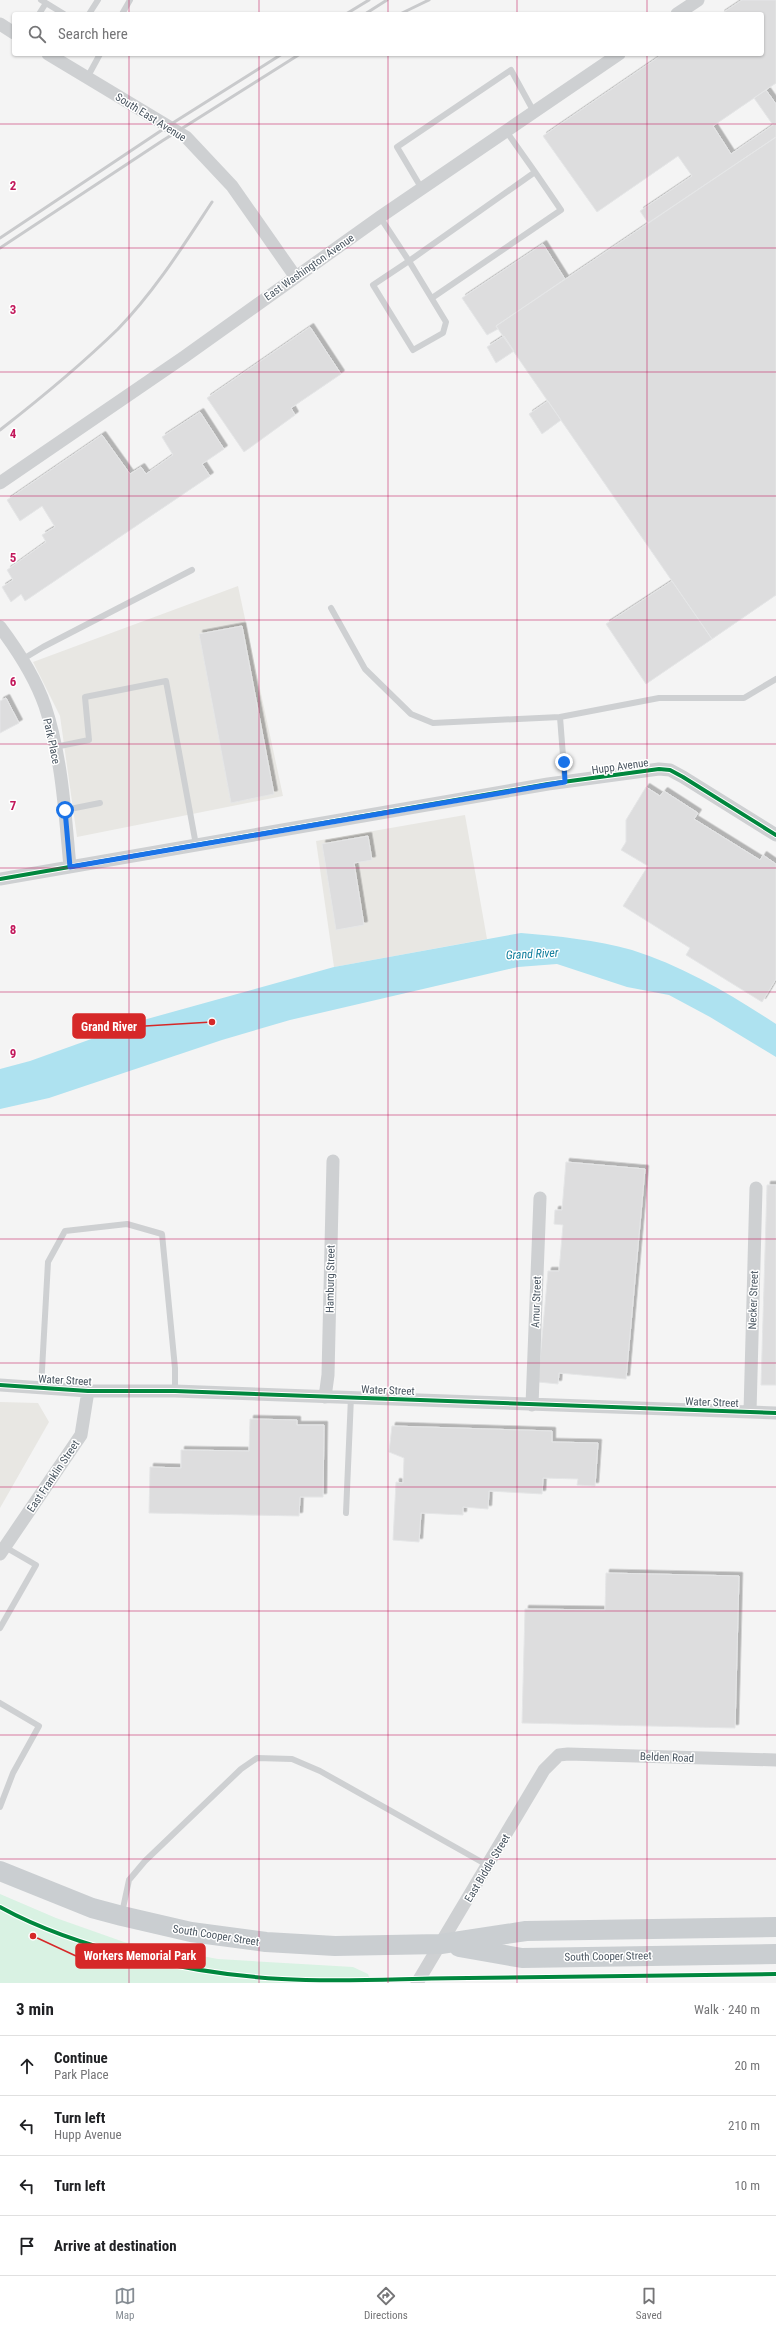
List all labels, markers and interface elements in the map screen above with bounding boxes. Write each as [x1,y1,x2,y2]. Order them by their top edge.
search box [12,12,764,56]
icon: search [26,23,48,45]
text: Search here [58,25,128,43]
street label: South East Avenue [113,90,188,144]
text: 2 [10,178,17,193]
street label: East Washington Avenue [262,231,357,303]
text: 3 [10,302,16,317]
text: 4 [10,426,17,441]
text: 5 [10,550,17,565]
text: 6 [10,674,17,689]
street label: Park Place [40,717,63,765]
route end [555,753,573,771]
street label: Hupp Avenue [591,756,649,777]
text: 7 [10,798,17,813]
route start [56,801,74,819]
text: 8 [10,922,16,937]
water label: Grand River [505,946,559,962]
callout: Grand River [73,1014,145,1038]
text: Grand River [81,1020,137,1034]
text: 9 [10,1046,16,1061]
street label: Hamburg Street [323,1245,338,1313]
street label: Necker Street [746,1270,761,1330]
street label: Amur Street [529,1276,544,1328]
street label: Water Street [38,1373,92,1388]
street label: Water Street [361,1383,415,1398]
street label: Water Street [685,1395,739,1410]
street label: East Franklin Street [25,1438,82,1515]
street label: Belden Road [640,1750,694,1765]
street label: East Biddle Street [462,1832,513,1905]
street label: South Cooper Street [172,1922,260,1949]
callout: Workers Memorial Park [76,1944,205,1968]
text: Workers Memorial Park [84,1949,197,1963]
street label: South Cooper Street [564,1949,652,1964]
text: 3 min [16,1999,54,2019]
text: Walk · 240 m [694,2002,760,2017]
text: Continue [54,2049,108,2067]
icon: ahead [16,2055,38,2077]
text: 20 m [734,2058,760,2073]
text: Park Place [54,2067,109,2082]
text: Turn left [54,2109,105,2127]
icon: left [16,2115,38,2137]
text: 210 m [728,2118,760,2133]
text: Hupp Avenue [54,2127,122,2142]
icon: left [16,2175,38,2197]
text: Turn left [54,2177,105,2195]
text: 10 m [734,2178,760,2193]
icon: arrive [16,2235,38,2257]
text: Arrive at destination [54,2237,177,2255]
tab: Map [114,2285,136,2322]
tab: Directions [364,2285,408,2322]
tab: Saved [636,2285,662,2322]

